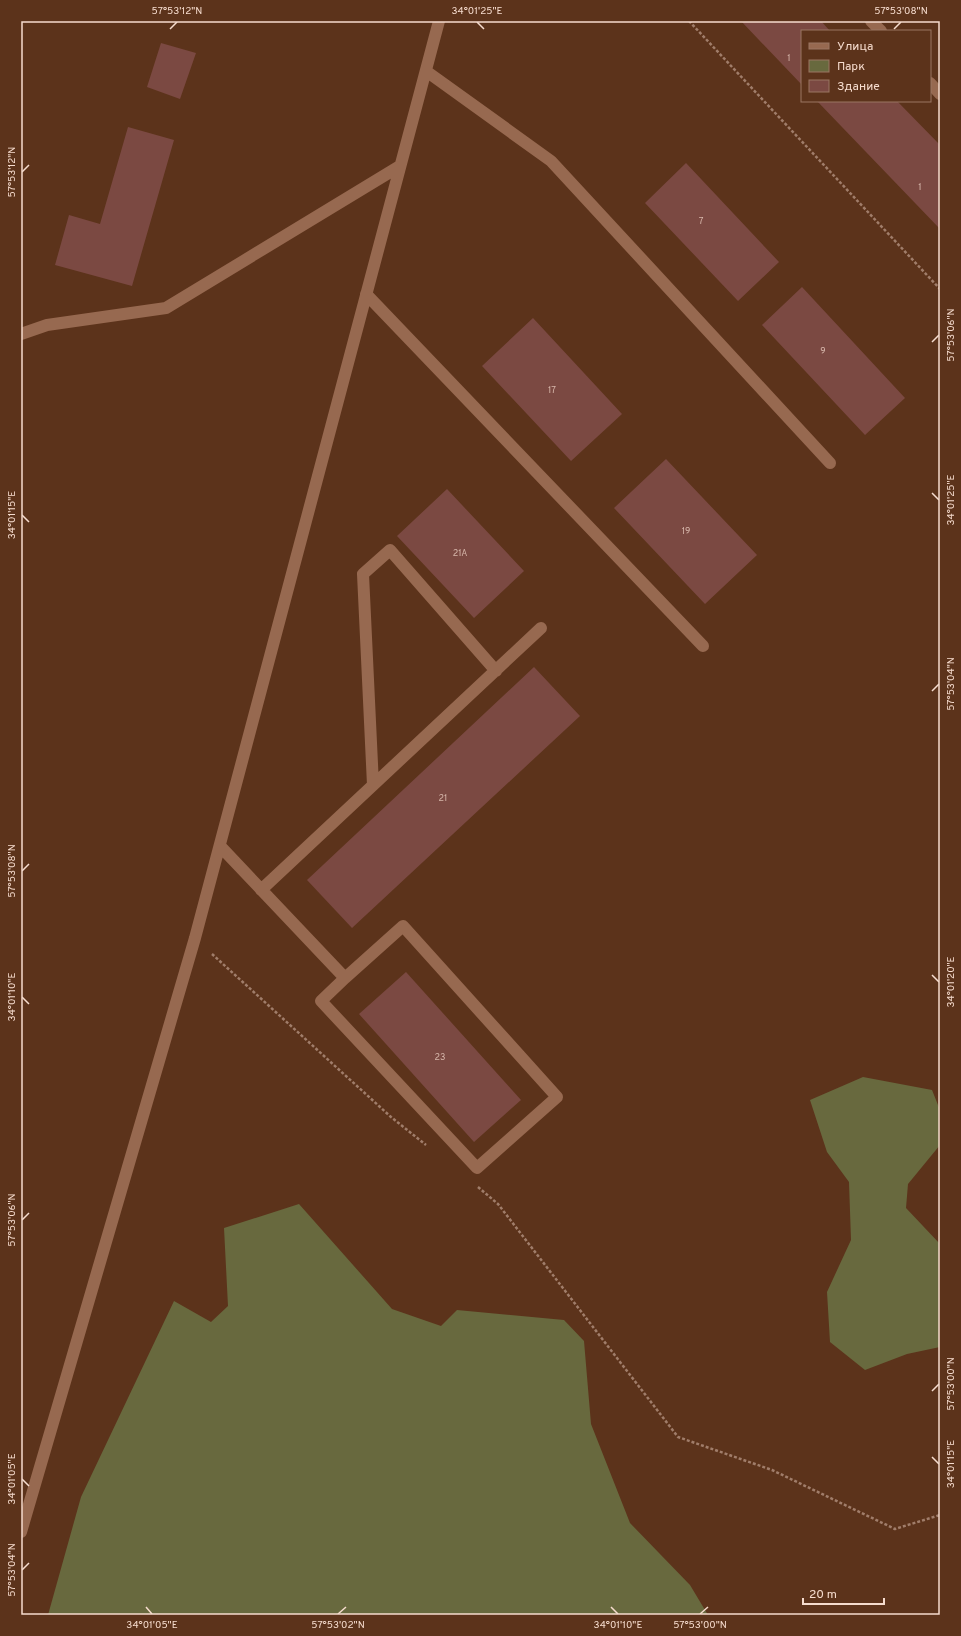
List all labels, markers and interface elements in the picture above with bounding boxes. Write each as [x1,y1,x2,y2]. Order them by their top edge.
text: 57°53'12"N [152,5,202,18]
text: 34°01'25"E [452,5,502,18]
text: 57°53'08"N [874,5,928,18]
legend [801,30,931,102]
text: Улица [837,39,873,55]
house number: 1 [787,53,791,64]
text: Парк [837,59,865,75]
text: Здание [837,79,880,95]
text: 57°53'12"N [6,147,19,197]
house number: 1 [918,182,922,193]
house number: 7 [699,216,704,227]
text: 57°53'06"N [945,308,958,362]
house number: 9 [820,346,826,357]
house number: 17 [548,385,556,396]
text: 34°01'25"E [945,475,958,525]
text: 34°01'15"E [6,491,19,539]
house number: 19 [682,526,690,537]
house number: 21А [453,548,467,559]
text: 57°53'04"N [945,657,958,711]
house number: 21 [439,793,447,804]
text: 57°53'08"N [6,844,19,898]
text: 34°01'20"E [945,956,958,1008]
text: 34°01'10"E [6,973,19,1021]
house number: 23 [435,1052,445,1063]
text: 57°53'06"N [6,1193,19,1247]
text: 57°53'00"N [945,1357,958,1411]
text: 34°01'15"E [945,1440,958,1488]
text: 34°01'05"E [6,1453,19,1505]
text: 57°53'04"N [6,1543,19,1597]
scale bar [803,1580,884,1606]
text: 20 m [809,1587,837,1603]
text: 34°01'05"E [126,1619,178,1632]
text: 57°53'02"N [311,1619,365,1632]
text: 34°01'10"E [594,1619,642,1632]
text: 57°53'00"N [673,1619,727,1632]

